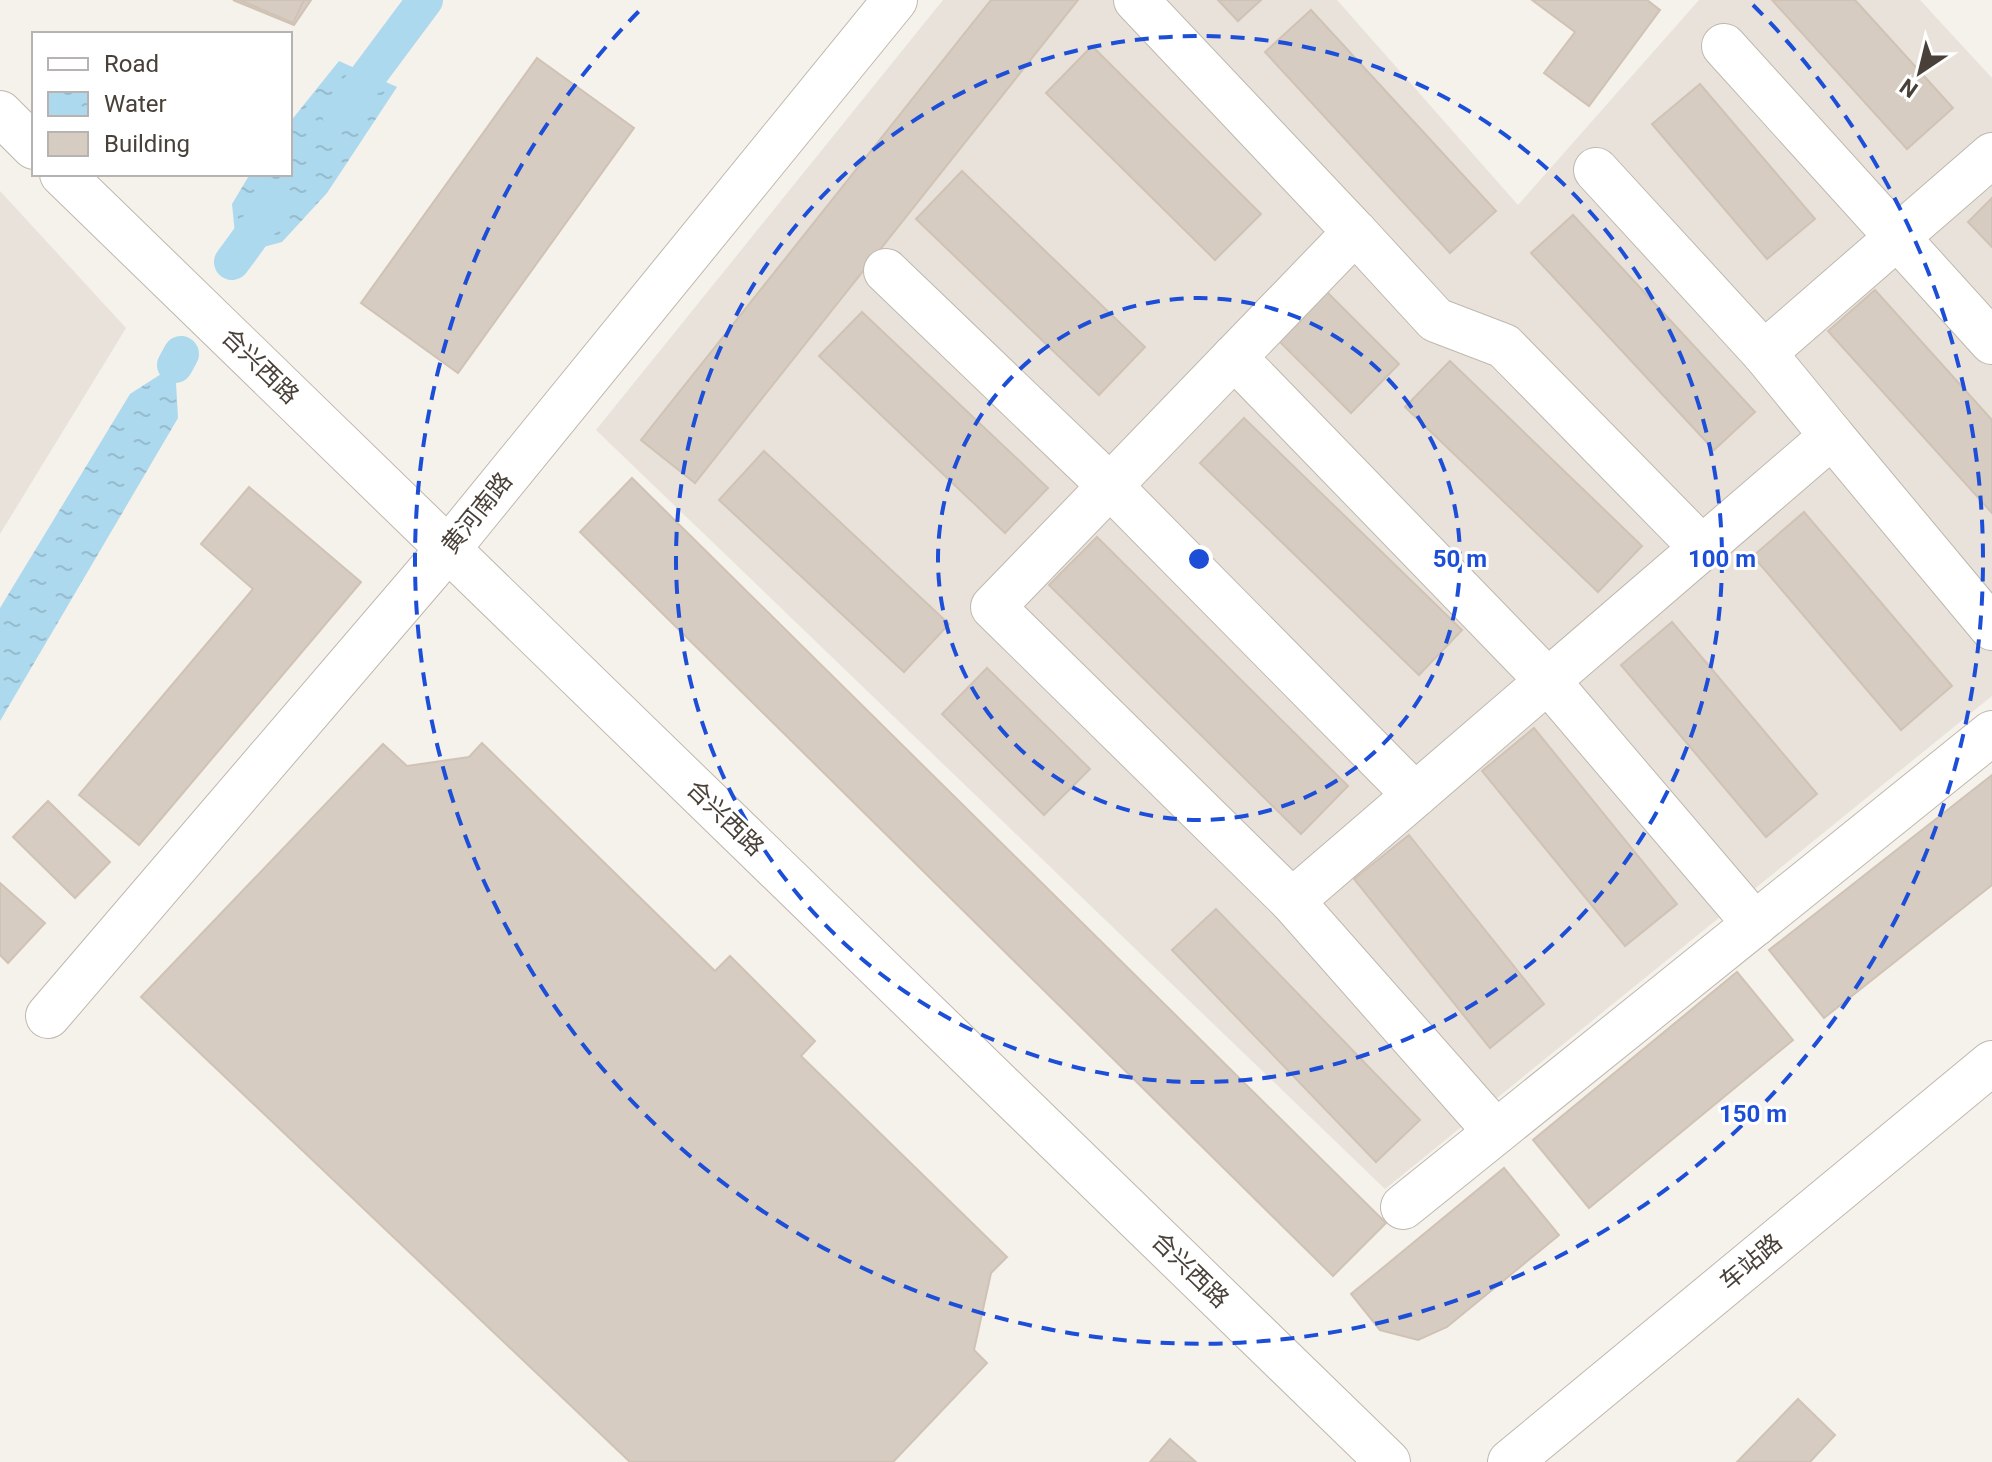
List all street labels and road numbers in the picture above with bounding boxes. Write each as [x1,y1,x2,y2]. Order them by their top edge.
street label: 合兴西路 [216,323,304,409]
street label: 黄河南路 [436,467,518,559]
street label: 合兴西路 [681,775,769,861]
street label: 合兴西路 [1146,1227,1234,1313]
street label: 车站路 [1714,1228,1788,1296]

